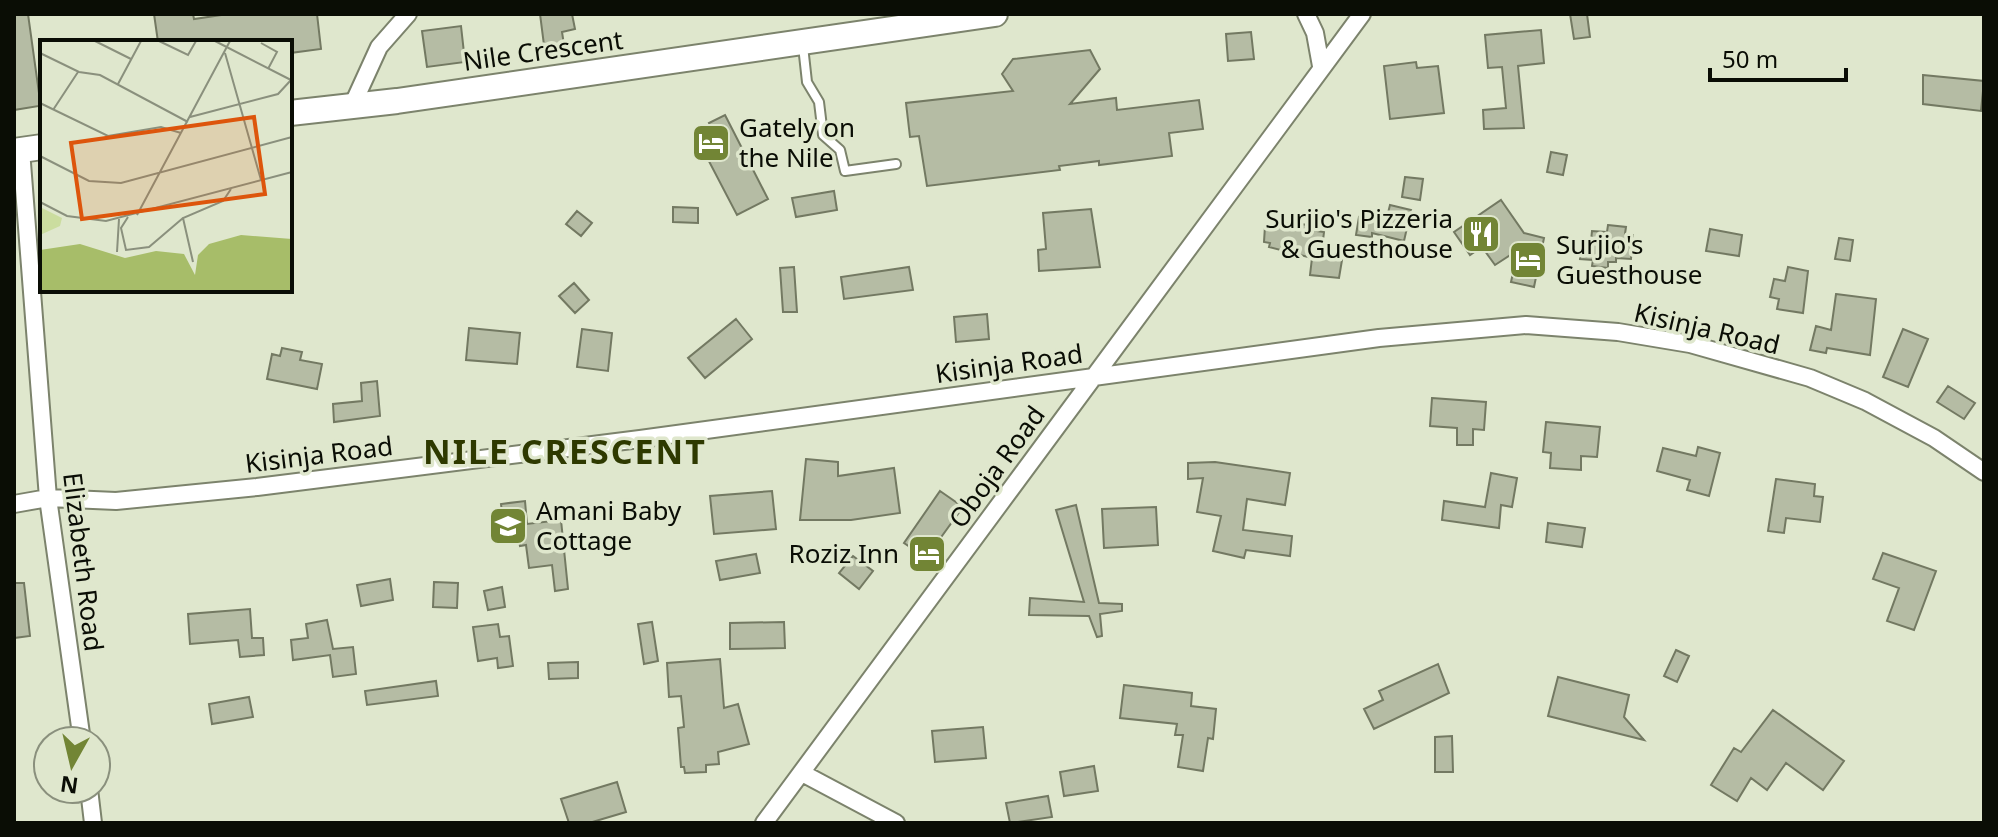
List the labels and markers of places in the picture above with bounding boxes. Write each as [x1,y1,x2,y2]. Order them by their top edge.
place label: Gately on the Nile [739,109,855,175]
hotel icon: Gately on the Nile [690,122,732,164]
place label: Surjio's Pizzeria & Guesthouse [1265,200,1453,266]
restaurant icon: Surjio's Pizzeria & Guesthouse [1460,213,1502,255]
place label: Surjio's Guesthouse [1556,226,1702,292]
hotel icon: Surjio's Guesthouse [1507,239,1549,281]
place label: Amani Baby Cottage [536,492,682,558]
school or university icon: Amani Baby Cottage [487,505,529,547]
hotel icon: Roziz Inn [906,533,948,575]
place label: Roziz Inn [788,535,899,571]

